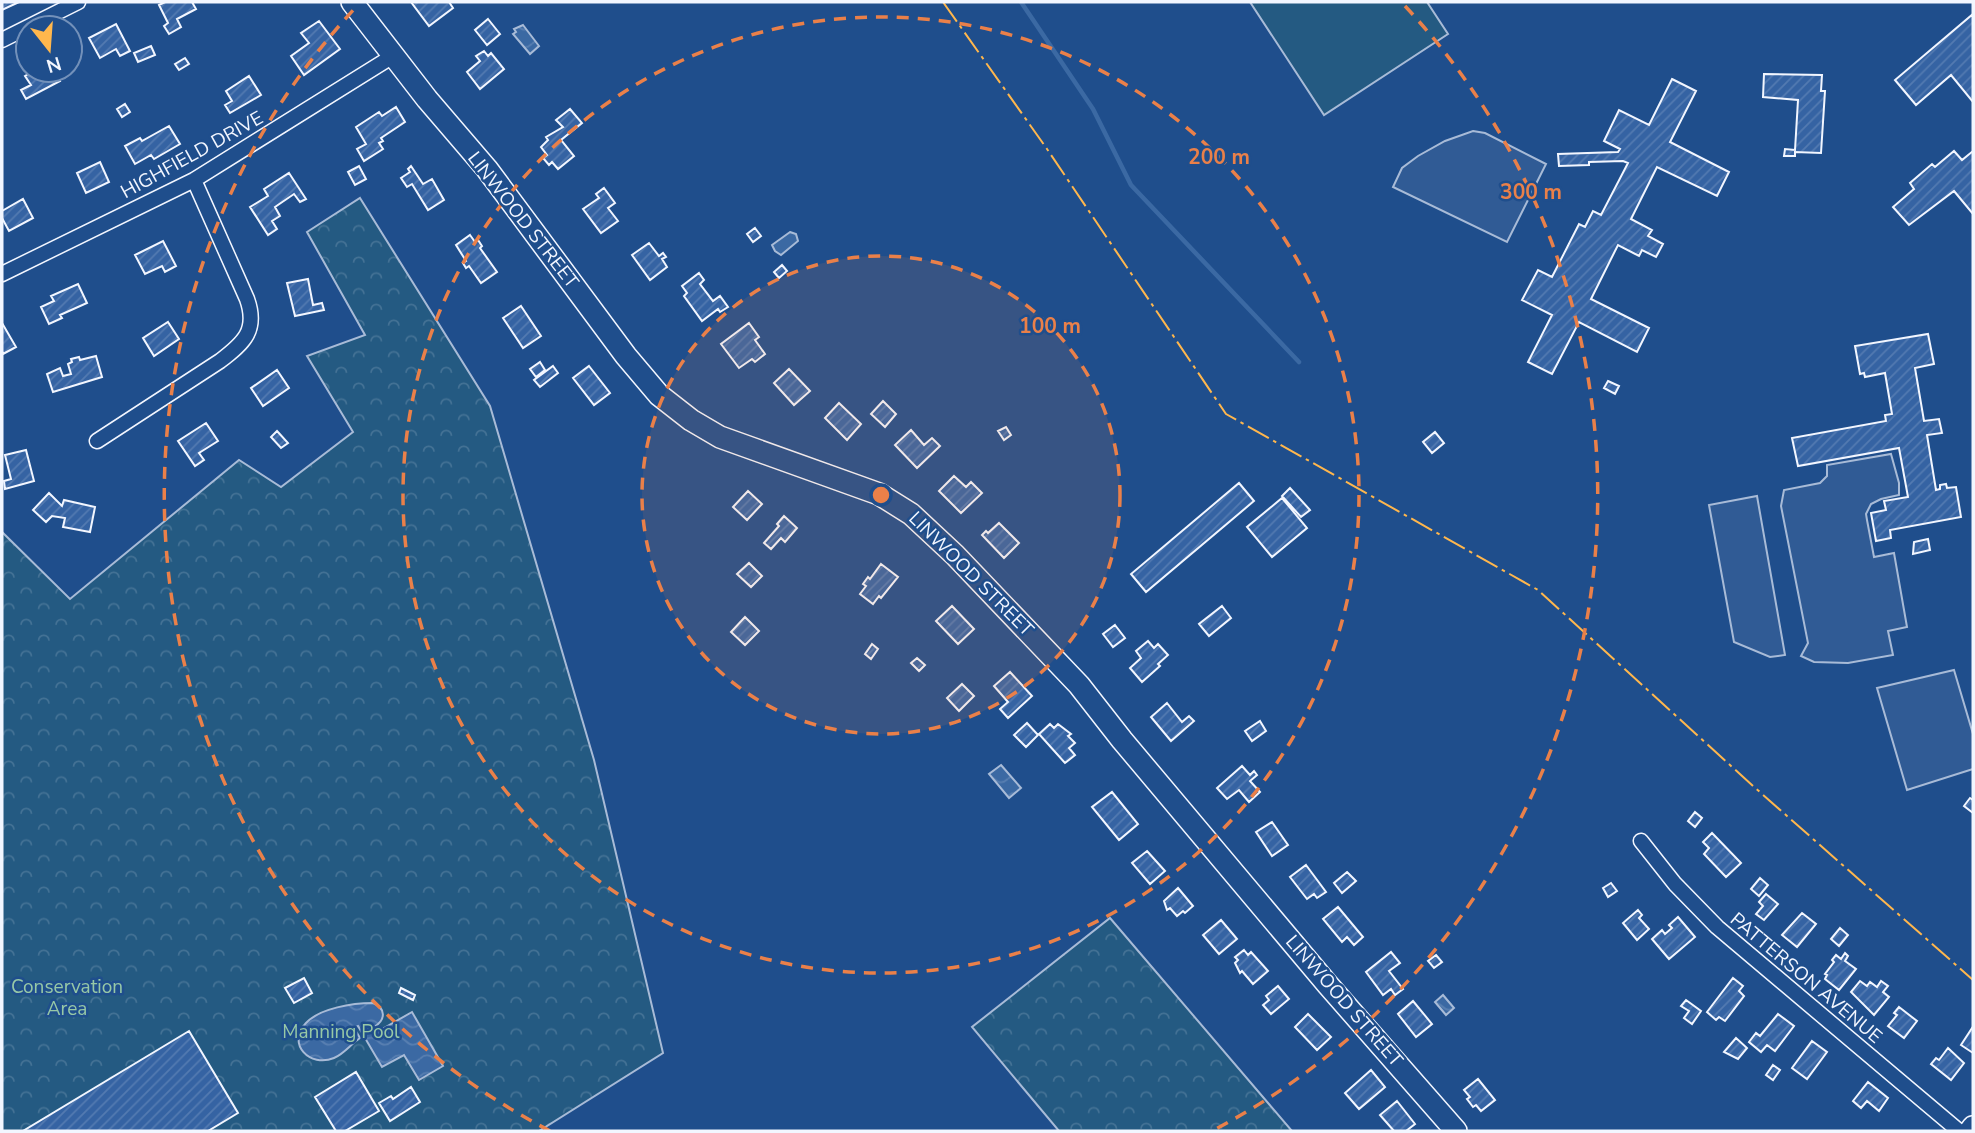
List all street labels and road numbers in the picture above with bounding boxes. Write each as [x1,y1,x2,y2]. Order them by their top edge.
street label: HIGHFIELD DRIVE [116,105,268,205]
street label: LINWOOD STREET [461,146,585,294]
street label: LINWOOD STREET [903,506,1040,643]
street label: PATTERSON AVENUE [1724,907,1888,1049]
street label: LINWOOD STREET [1279,930,1409,1073]

